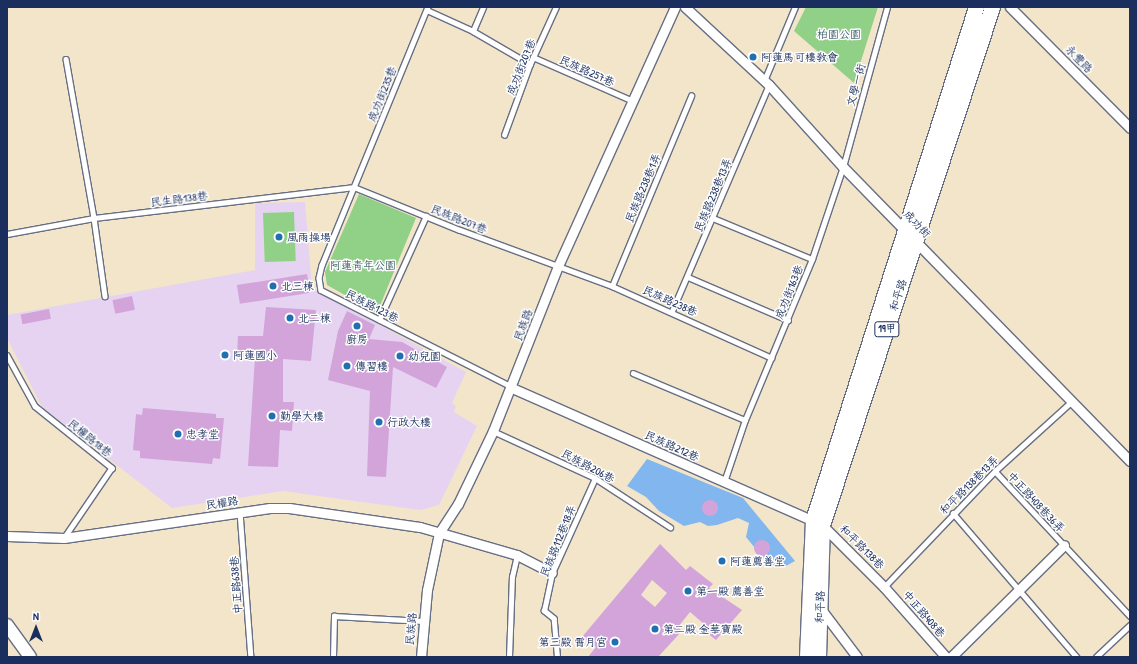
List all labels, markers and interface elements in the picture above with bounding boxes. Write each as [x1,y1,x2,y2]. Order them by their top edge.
park label: 柏園公園 [817,27,861,41]
street label: 成功街207巷 [504,37,538,97]
street label: 永豐路 [1063,43,1095,75]
place label: 阿蓮馬可樓教會 [761,50,838,64]
marker: 阿蓮馬可樓教會 [748,52,758,62]
street label: 民族路257巷 [557,53,617,89]
street label: 文學一街 [844,62,868,108]
street label: 成功街235巷 [365,64,399,124]
street label: 民族路238巷1弄 [623,151,663,225]
street label: 民族路238巷13弄 [692,156,734,234]
street label: 民生路138巷 [150,189,208,209]
street label: 民族路207巷 [429,202,489,236]
street label: 成功街 [901,208,933,240]
place label: 風雨操場 [287,230,331,244]
marker: 風雨操場 [274,232,284,242]
park label: 阿蓮青年公園 [330,258,396,272]
street label: 成功街163巷 [772,263,806,321]
street label: 和平路 [887,277,909,313]
place label: 北三棟 [281,279,314,293]
marker: 北三棟 [268,281,278,291]
street label: 民族路238巷 [640,283,700,319]
street label: 民族路123巷 [343,287,401,325]
street label: 民族路 [511,307,535,343]
place label: 北二棟 [298,311,331,325]
marker: 北二棟 [285,313,295,323]
marker: 廚房 [352,321,362,331]
road number: 19甲 [874,321,900,337]
place label: 廚房 [346,332,368,346]
place label: 阿蓮國小 [233,348,277,362]
place label: 幼兒園 [408,349,441,363]
marker: 阿蓮國小 [220,350,230,360]
marker: 幼兒園 [395,351,405,361]
place label: 傳習樓 [355,359,388,373]
marker: 傳習樓 [342,361,352,371]
place label: 勤學大樓 [280,409,324,423]
marker: 勤學大樓 [267,411,277,421]
place label: 行政大樓 [387,415,431,429]
street label: 民權路18巷 [65,416,115,460]
marker: 行政大樓 [374,417,384,427]
place label: 忠孝堂 [186,427,219,441]
street label: 民族路212巷 [643,428,701,464]
marker: 忠孝堂 [173,429,183,439]
street label: 民族路206巷 [559,446,617,486]
street label: 和平路138巷13弄 [937,453,1001,517]
street label: 中正路408巷36弄 [1005,469,1067,535]
street label: 民權路 [205,494,239,512]
street label: 民族路112巷18弄 [537,503,579,579]
street label: 和平路138巷 [837,522,887,572]
place label: 阿蓮薦善堂 [730,554,785,568]
street label: 中正路638巷 [227,556,245,614]
marker: 阿蓮薦善堂 [717,556,727,566]
place label: 第一殿 薦善堂 [696,584,765,598]
marker: 第一殿 薦善堂 [683,586,693,596]
street label: 中正路408巷 [900,588,948,640]
street label: 和平路 [813,590,827,624]
north arrow [16,608,56,648]
text: N [33,609,39,623]
street label: 民族路 [403,612,419,646]
place label: 第二殿 金華寶殿 [663,622,743,636]
marker: 第二殿 金華寶殿 [650,624,660,634]
place label: 第三殿 霄月宮 [538,635,607,649]
marker: 第三殿 霄月宮 [610,637,620,647]

